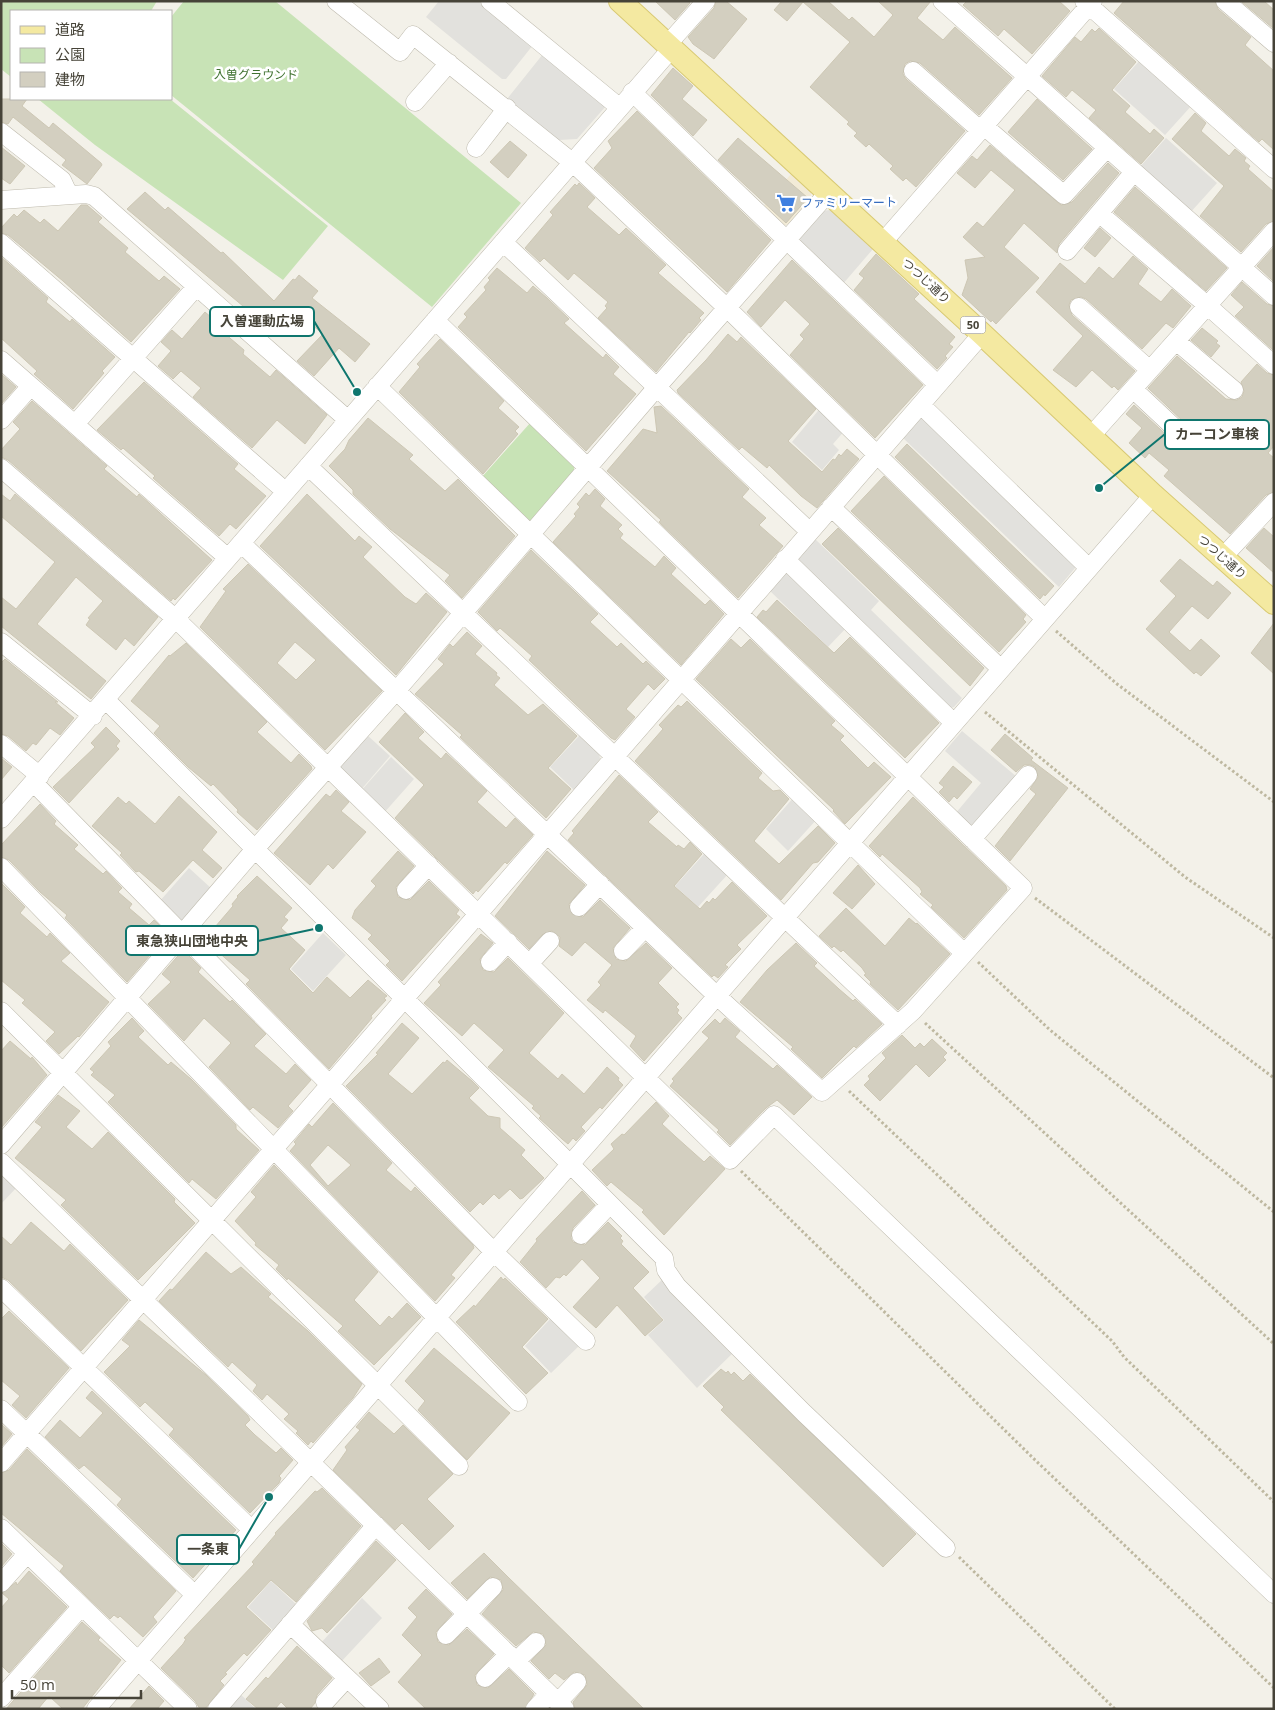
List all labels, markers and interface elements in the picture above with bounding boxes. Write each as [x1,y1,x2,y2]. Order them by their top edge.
legend [10,10,172,100]
text: 道路 [55,19,85,39]
text: 公園 [55,44,85,64]
park label: 入曽グラウンド [214,66,298,83]
text: 建物 [55,69,85,89]
supermarket icon: ファミリーマート [775,192,797,214]
place label: ファミリーマート [801,194,897,211]
street label: つつじ通り [899,254,954,307]
callout: 入曽運動広場 [210,307,314,336]
text: 入曽運動広場 [220,311,304,330]
road number: 50 [960,316,986,334]
callout: カーコン車検 [1165,420,1269,449]
text: カーコン車検 [1175,424,1259,443]
street label: つつじ通り [1194,530,1250,583]
callout: 東急狭山団地中央 [126,926,258,955]
text: 東急狭山団地中央 [136,931,248,950]
callout: 一条東 [177,1535,239,1564]
text: 一条東 [187,1539,229,1558]
scale bar [12,1668,141,1700]
text: 50 m [20,1674,55,1694]

